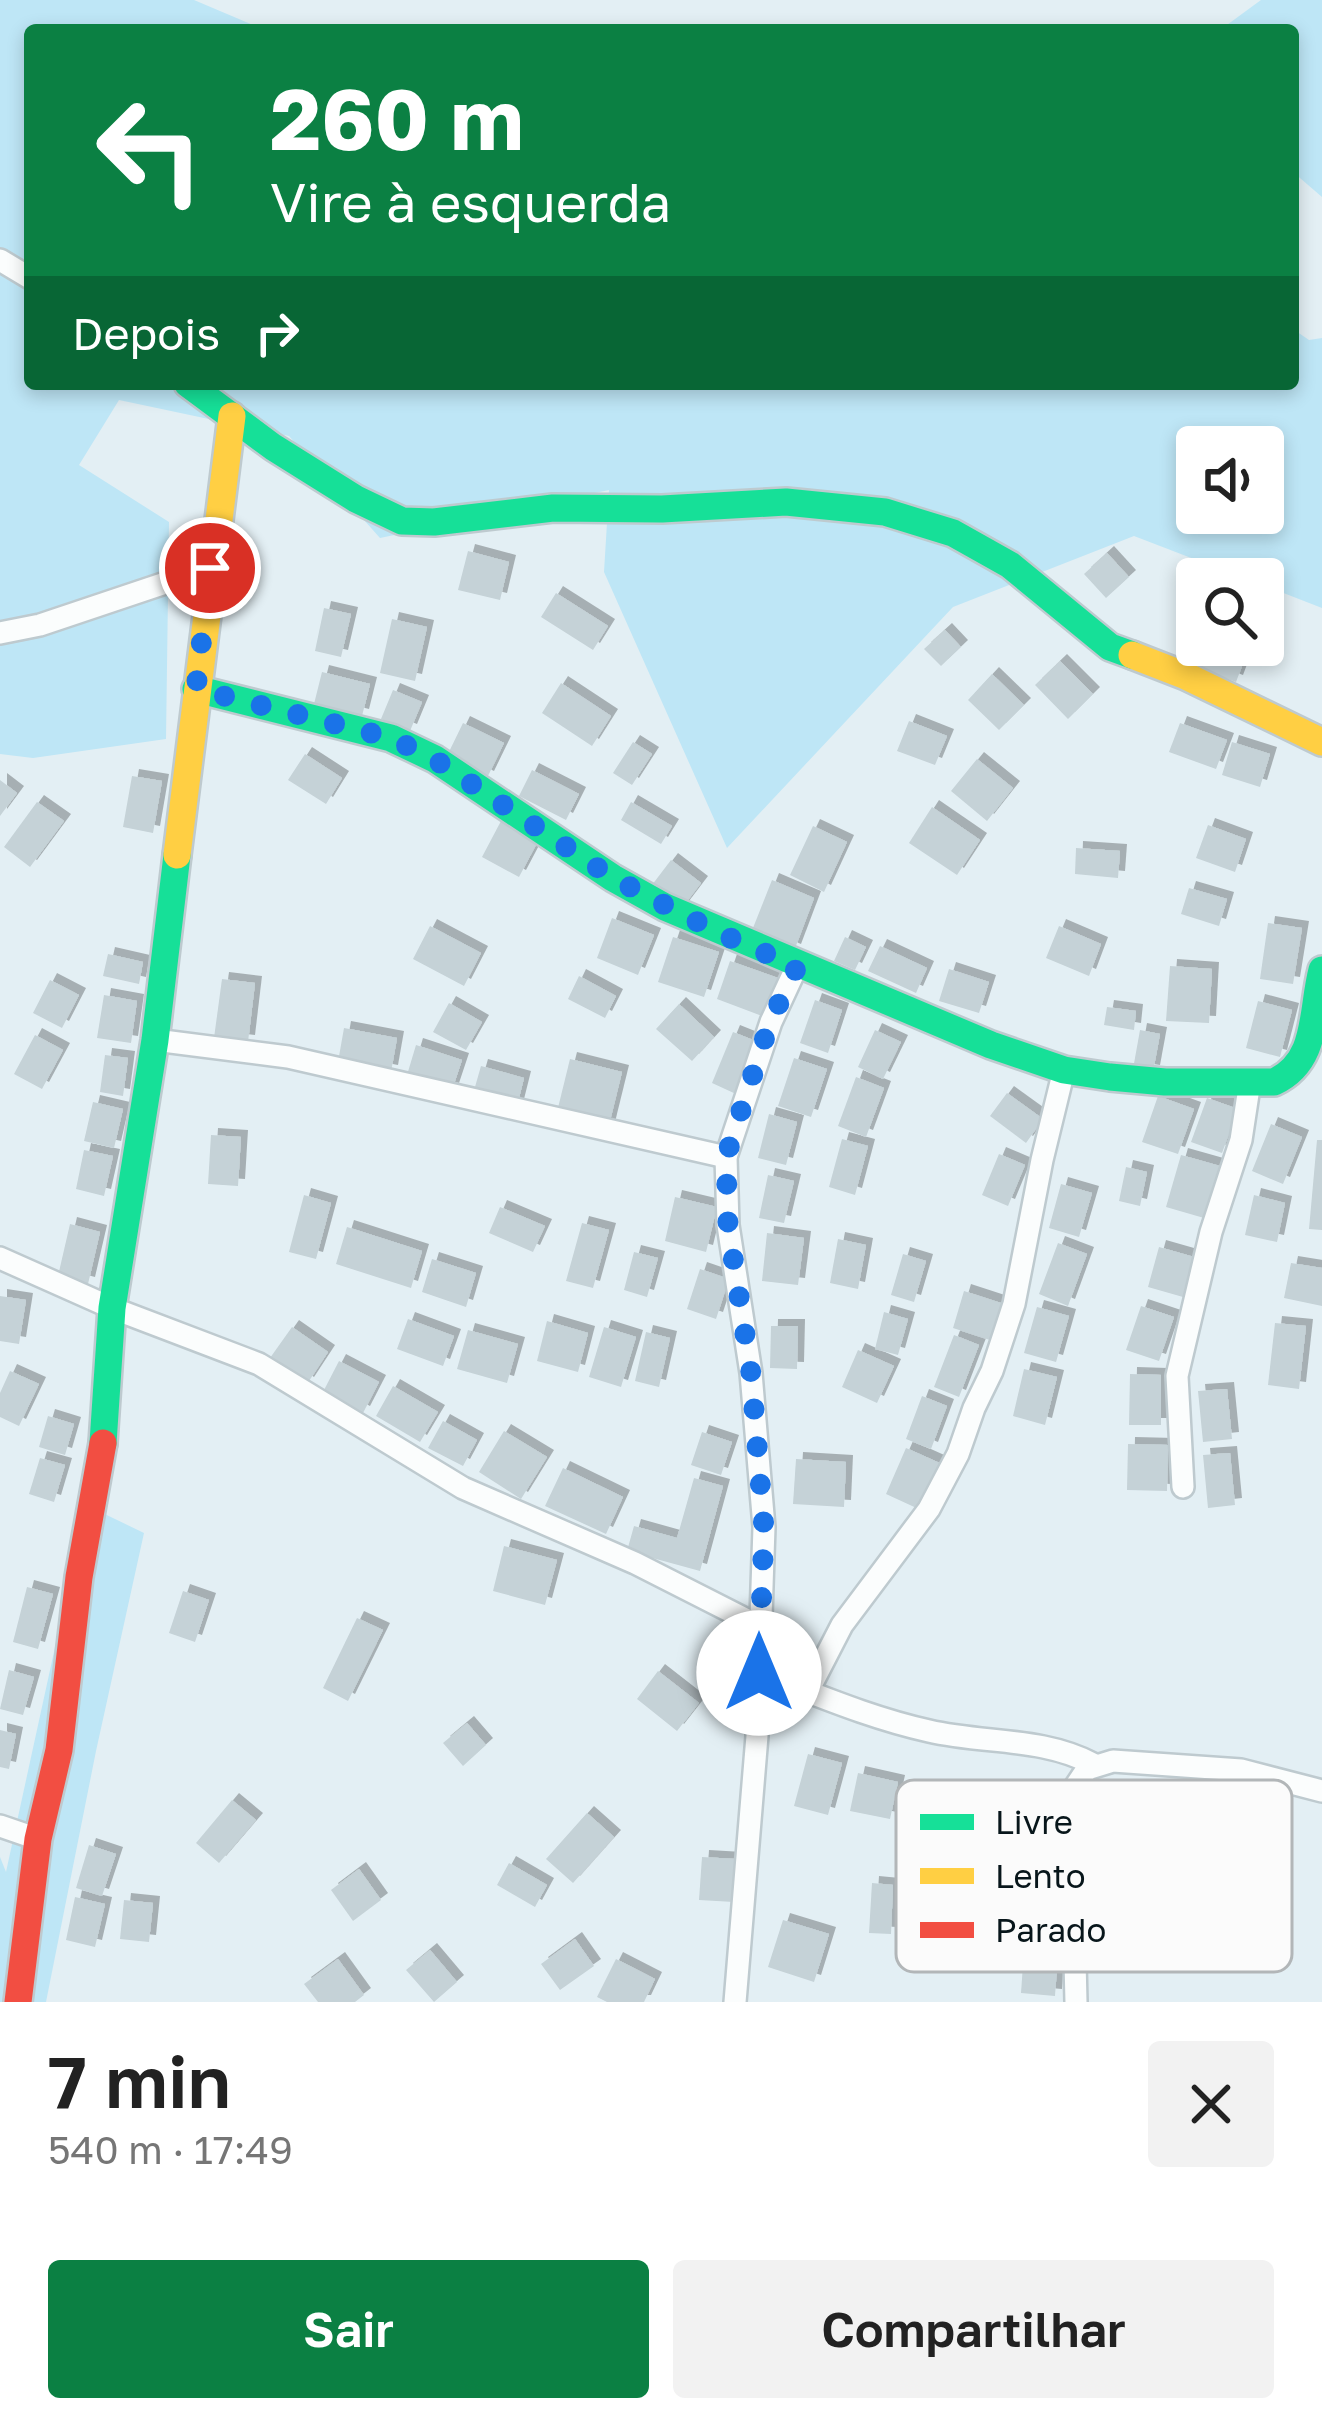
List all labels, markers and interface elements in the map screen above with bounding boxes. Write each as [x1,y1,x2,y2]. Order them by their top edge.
text: 260 m [270,68,524,168]
icon: left [72,72,228,228]
text: Vire à esquerda [270,169,671,234]
icon: right [244,300,310,366]
text: Depois [72,306,220,360]
map controls [1176,426,1284,666]
button: sound [1176,426,1284,534]
pin [159,517,261,619]
icon: arrive [177,535,243,601]
button: search [1176,558,1284,666]
position arrow [696,1610,822,1736]
legend [896,1780,1292,1972]
text: Livre [995,1802,1073,1841]
text: Lento [995,1856,1086,1895]
text: Parado [995,1910,1106,1949]
text: 7 min [48,2037,231,2124]
button: close [1148,2041,1274,2167]
text: 540 m · 17:49 [48,2126,293,2173]
button: Sair [48,2260,649,2398]
button: Compartilhar [673,2260,1274,2398]

